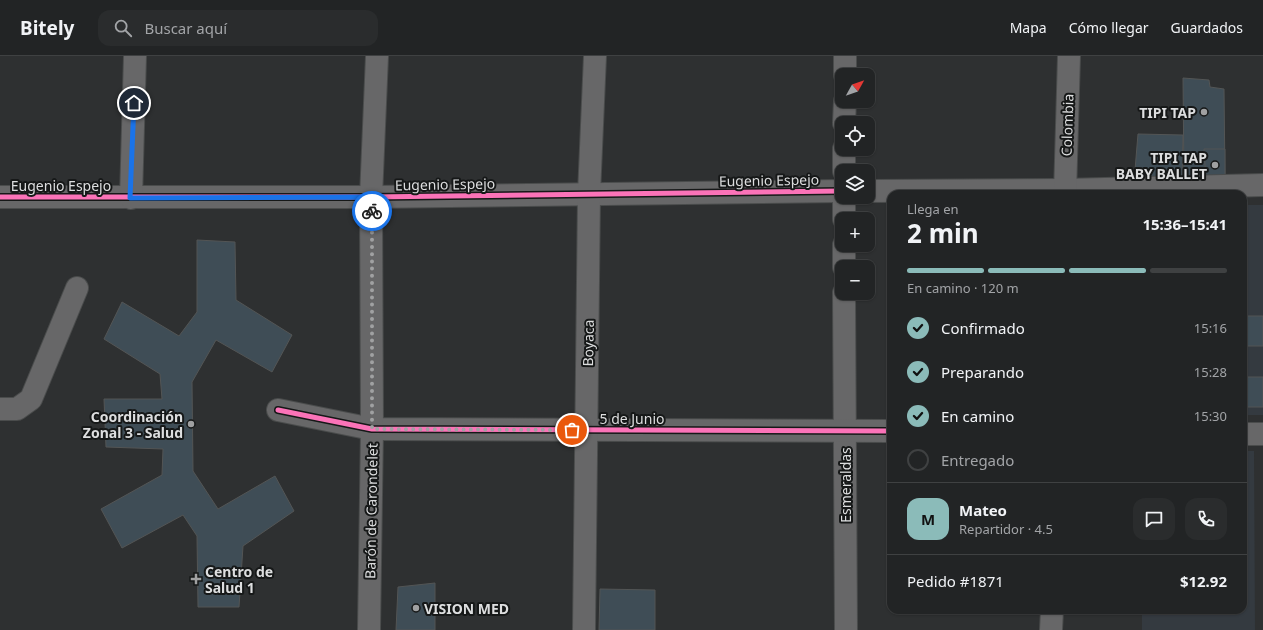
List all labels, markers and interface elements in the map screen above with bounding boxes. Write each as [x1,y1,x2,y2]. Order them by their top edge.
search box [98,10,378,46]
text: Bitely [20,15,74,41]
icon: search [112,17,134,39]
text: Buscar aquí [144,18,227,38]
text: Mapa [1010,18,1047,37]
text: Cómo llegar [1069,18,1149,37]
text: Guardados [1171,18,1243,37]
north arrow [835,68,875,108]
map controls [835,68,875,300]
pin [117,86,151,120]
icon: home [123,92,145,114]
street label: Colombia [1056,93,1078,157]
place label: TIPI TAP [1139,103,1196,122]
marker: TIPI TAP [1199,107,1209,117]
button: locate [835,116,875,156]
place label: TIPI TAP BABY BALLET [1116,148,1207,183]
marker: TIPI TAP BABY BALLET [1210,160,1220,170]
button: layers [835,164,875,204]
street label: Eugenio Espejo [719,170,819,190]
street label: Eugenio Espejo [395,174,495,194]
street label: Eugenio Espejo [11,176,111,195]
courier [352,191,392,231]
icon: bike [361,200,383,222]
text: Llega en [907,200,959,218]
button: + [835,212,875,252]
text: 15:36–15:41 [1142,214,1227,234]
text: 2 min [907,215,979,251]
button: − [835,260,875,300]
text: En camino · 120 m [907,279,1019,297]
icon: check [907,317,929,339]
text: Confirmado [941,318,1025,338]
street label: Boyaca [578,319,598,367]
text: 15:16 [1194,319,1227,337]
icon: check [907,361,929,383]
text: Preparando [941,362,1024,382]
text: 15:28 [1194,363,1227,381]
icon: check [907,405,929,427]
text: En camino [941,406,1014,426]
place label: Coordinación Zonal 3 - Salud [83,407,183,442]
text: 15:30 [1194,407,1227,425]
street label: 5 de Junio [599,409,665,428]
pin [555,413,589,447]
marker: Coordinación Zonal 3 - Salud [186,419,196,429]
icon: bag [561,419,583,441]
street label: Barón de Carondelet [360,443,382,579]
street label: Esmeraldas [836,447,855,523]
text: Entregado [941,450,1014,470]
button: chat [1133,498,1175,540]
button: phone [1185,498,1227,540]
text: Mateo [959,500,1007,520]
text: M [921,509,935,529]
text: Repartidor · 4.5 [959,520,1053,538]
place label: Centro de Salud 1 [205,562,273,597]
text: Pedido #1871 [907,571,1004,591]
text: $12.92 [1180,571,1227,591]
marker: Centro de Salud 1 [190,573,202,585]
place label: VISION MED [424,599,509,618]
marker: VISION MED [411,603,421,613]

